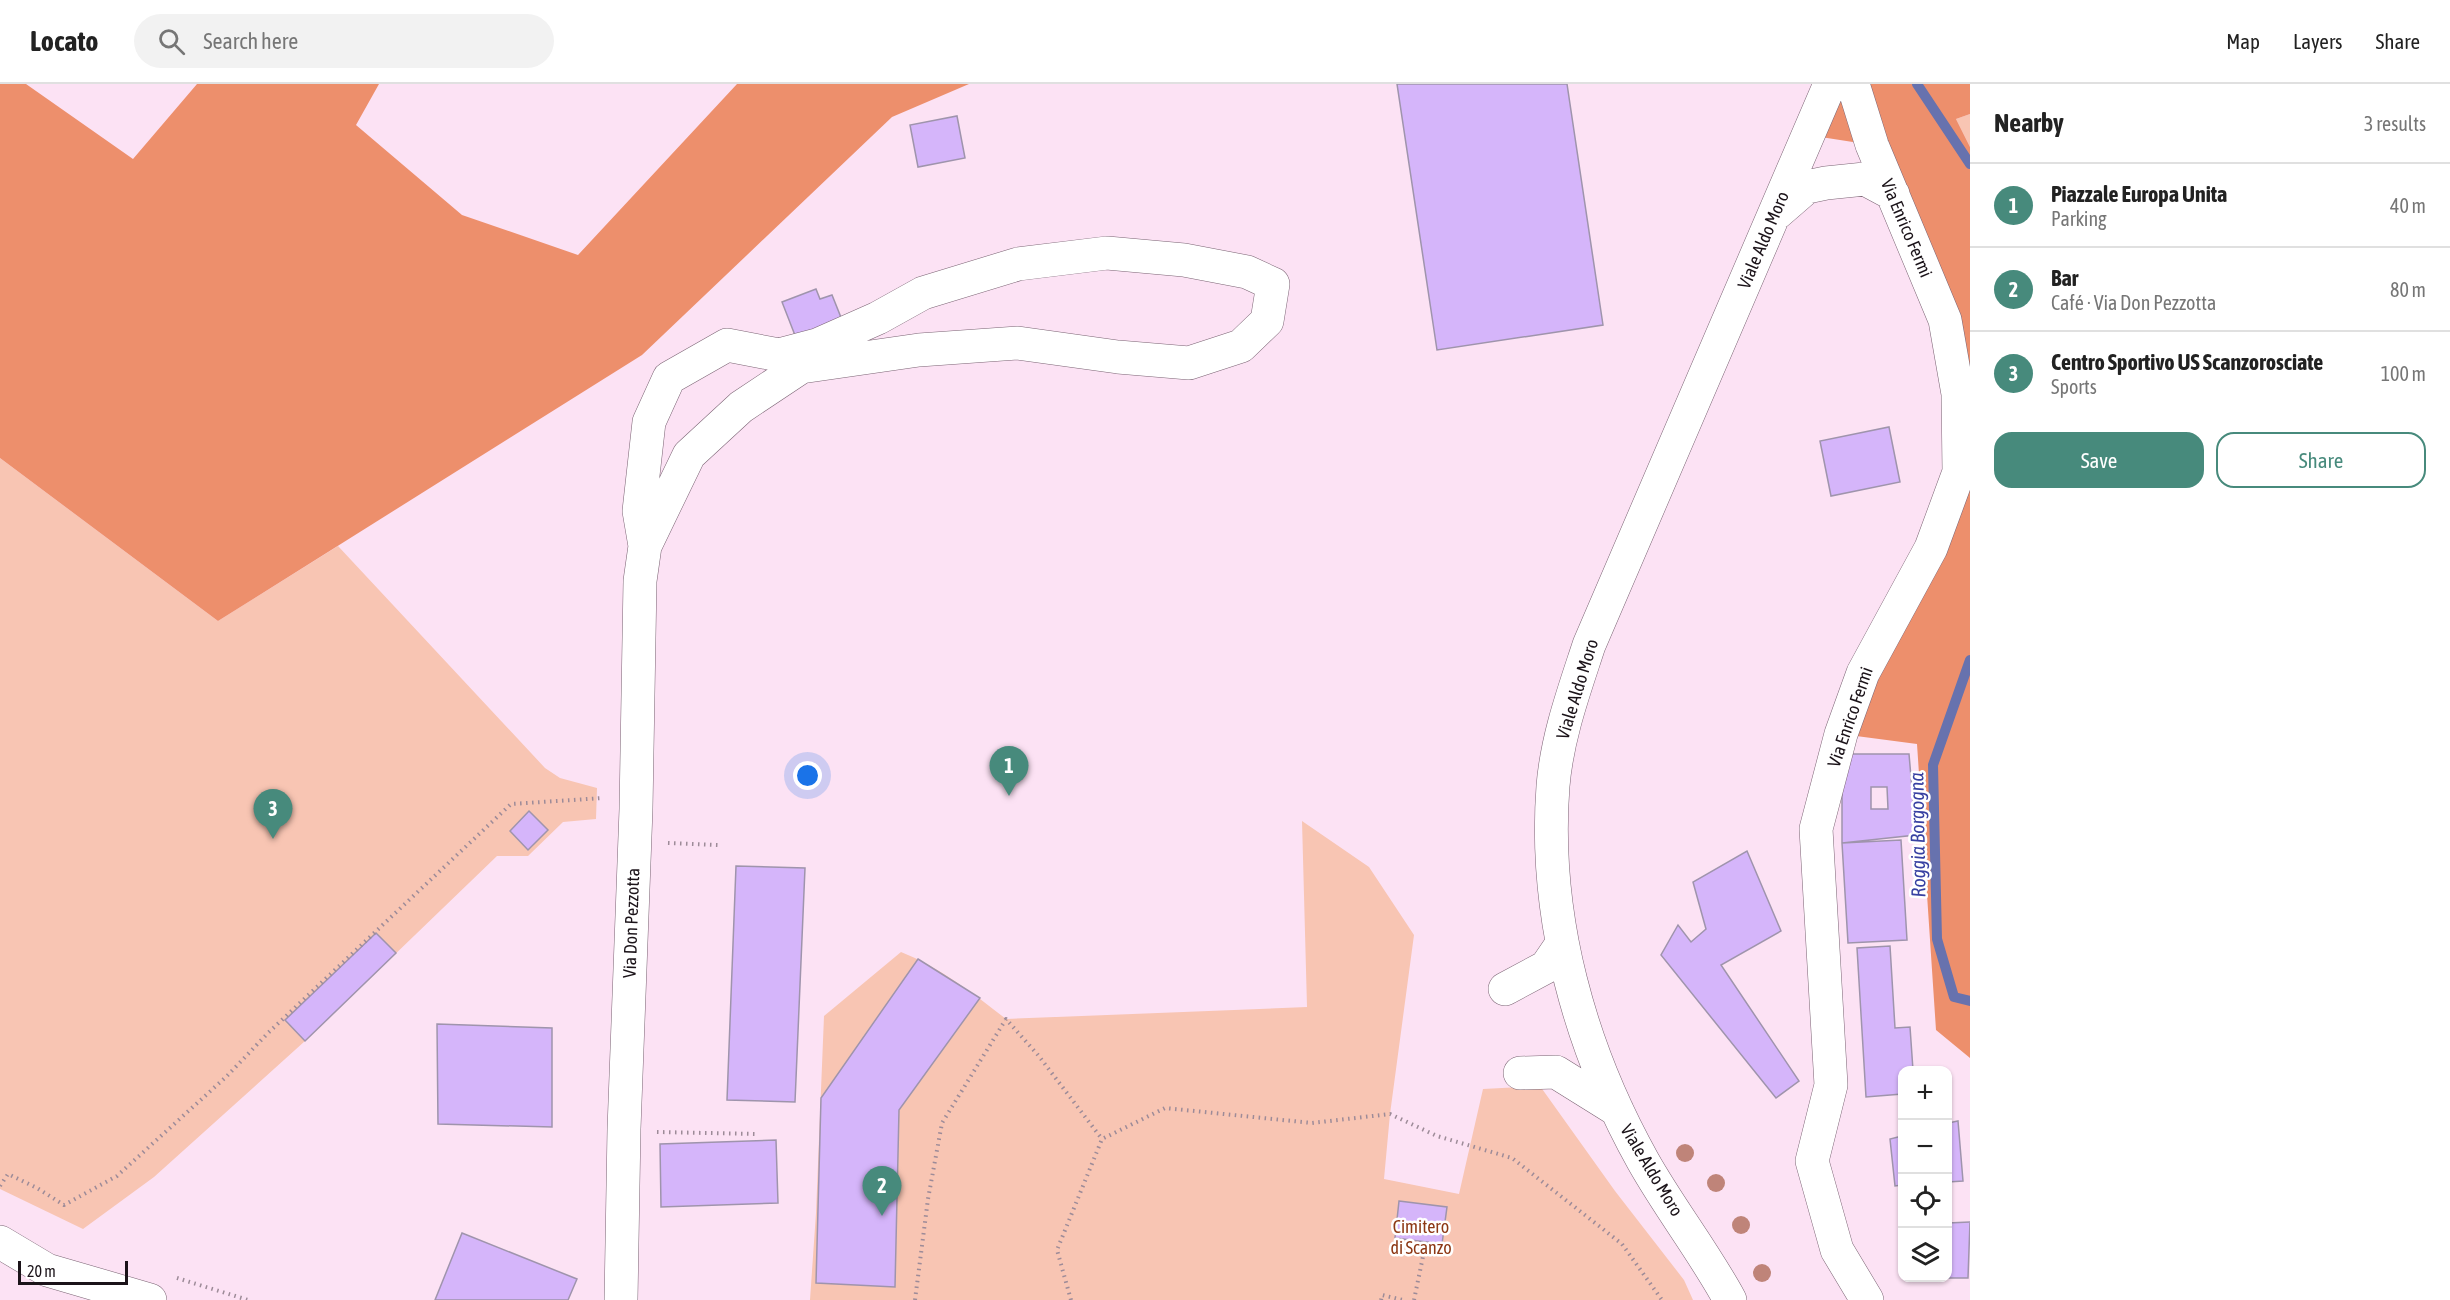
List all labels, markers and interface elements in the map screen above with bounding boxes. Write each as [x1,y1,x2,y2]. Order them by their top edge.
search box [134,14,554,68]
text: Locato [30,25,98,57]
icon: search [155,25,188,58]
text: Search here [203,28,298,54]
text: Map [2226,29,2260,53]
text: Layers [2293,29,2343,53]
text: Share [2376,29,2420,53]
text: Nearby [1994,108,2064,138]
text: 3 results [2364,112,2426,135]
street label: Via Enrico Fermi [1877,176,1937,280]
text: Piazzale Europa Unita [2051,181,2227,207]
street label: Viale Aldo Moro [1733,188,1793,292]
text: 1 [2009,194,2018,217]
text: 40 m [2390,194,2426,217]
text: Parking [2051,207,2107,230]
text: Bar [2051,265,2078,291]
text: 2 [2009,278,2018,301]
text: 80 m [2390,278,2426,301]
text: Café · Via Don Pezzotta [2051,291,2216,314]
text: Centro Sportivo US Scanzorosciate [2051,349,2323,375]
text: 3 [2009,362,2018,385]
text: 100 m [2381,362,2426,385]
text: Sports [2051,375,2097,398]
button: Save [1994,432,2204,488]
button: Share [2216,432,2426,488]
street label: Viale Aldo Moro [1552,636,1602,742]
street label: Via Enrico Fermi [1823,664,1877,770]
pin: 1 [990,746,1028,796]
your location [793,761,822,790]
water label: Roggia Borgogna [1904,772,1930,898]
pin: 3 [254,790,292,839]
street label: Via Don Pezzotta [619,868,643,978]
map controls [1898,1066,1952,1282]
button: + [1898,1066,1952,1120]
street label: Viale Aldo Moro [1616,1120,1688,1220]
button: − [1898,1120,1952,1174]
pin: 2 [862,1166,902,1216]
button: locate [1898,1174,1952,1228]
park label: Cimitero di Scanzo [1390,1216,1452,1258]
button: layers [1898,1228,1952,1282]
scale bar [18,1258,128,1286]
text: 20 m [27,1262,56,1280]

